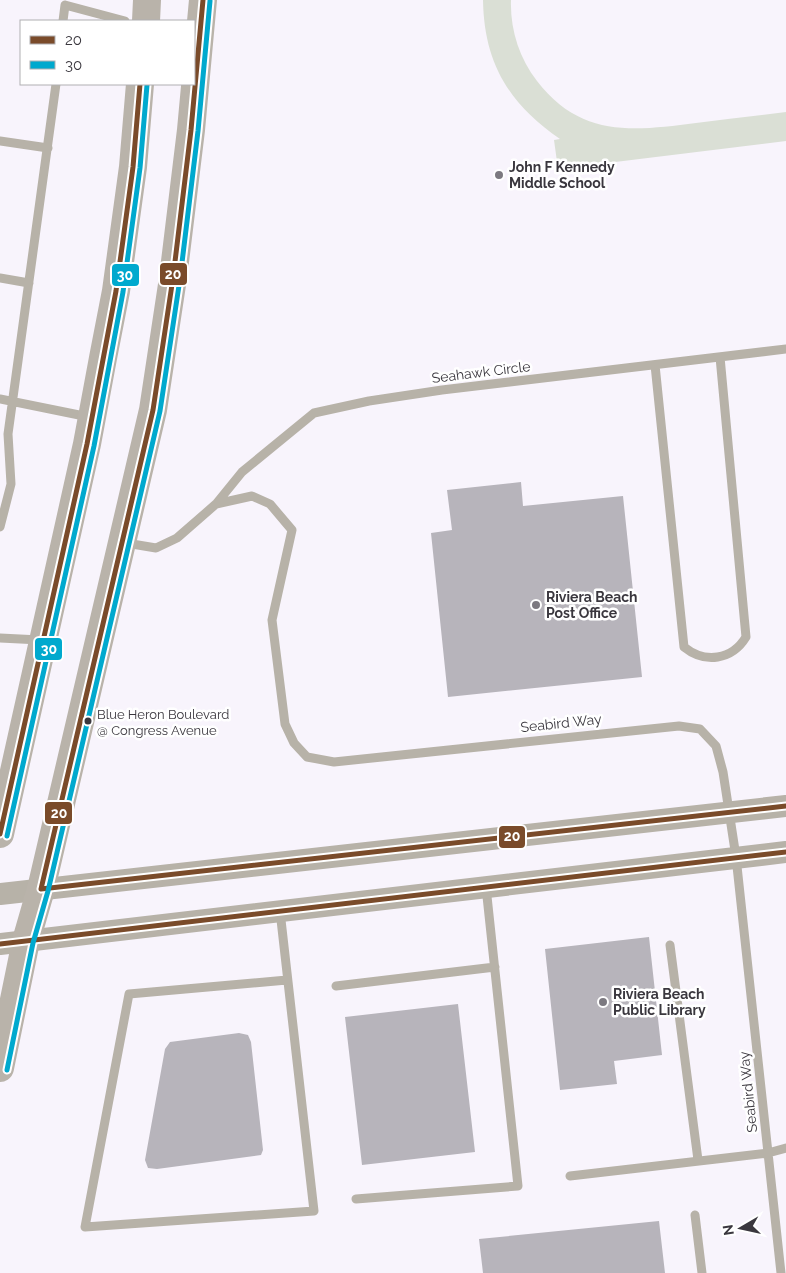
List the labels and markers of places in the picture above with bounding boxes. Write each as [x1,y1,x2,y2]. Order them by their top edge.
place label: John F Kennedy Middle School [509,159,615,191]
marker: John F Kennedy Middle School [493,169,505,181]
place label: Riviera Beach Post Office [546,589,638,621]
marker: Riviera Beach Post Office [530,599,542,611]
place label: Blue Heron Boulevard @ Congress Avenue [97,707,229,738]
marker: Blue Heron Boulevard @ Congress Avenue [83,716,93,726]
place label: Riviera Beach Public Library [613,986,706,1018]
marker: Riviera Beach Public Library [597,996,609,1008]

